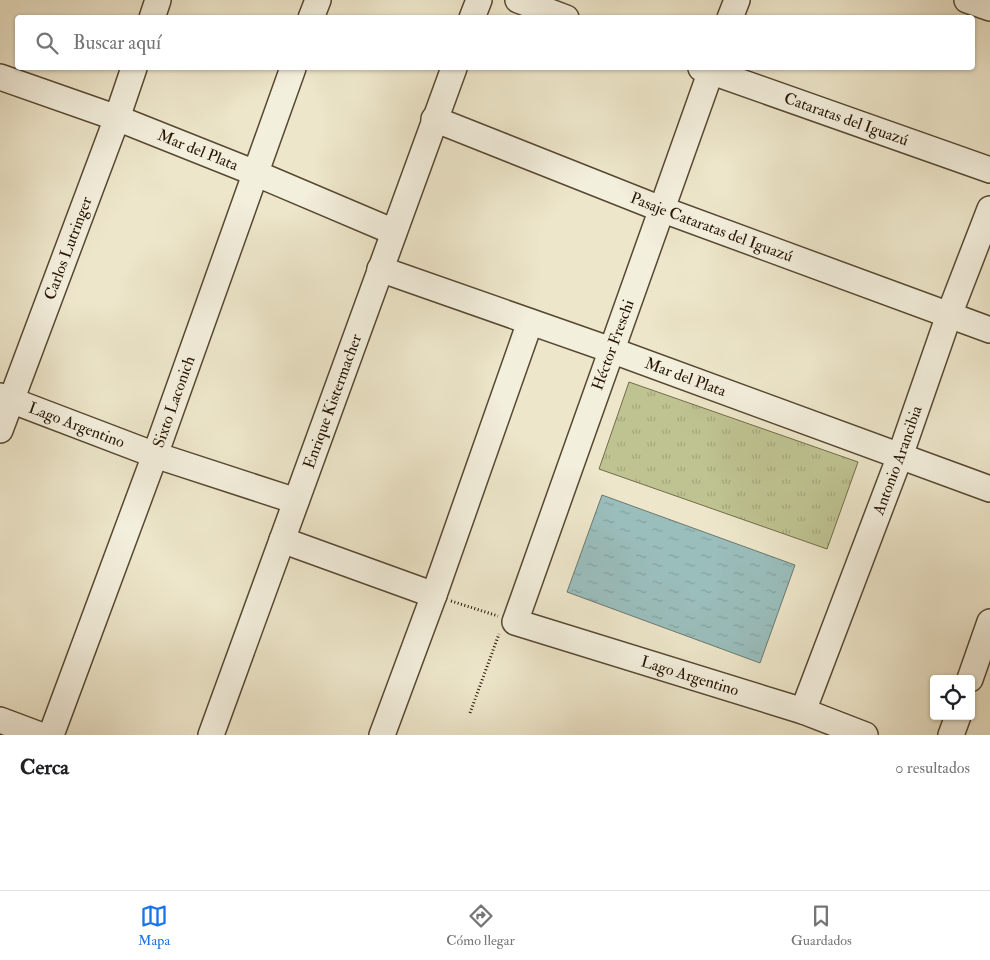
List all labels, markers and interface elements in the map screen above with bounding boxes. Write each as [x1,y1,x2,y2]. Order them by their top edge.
search box [15,15,975,70]
icon: search [33,29,61,57]
text: Buscar aquí [73,31,161,55]
street label: Cataratas del Iguazú [781,88,911,150]
street label: Mar del Plata [155,125,241,175]
street label: Pasaje Cataratas del Iguazú [627,188,796,267]
street label: Carlos Lutringer [40,194,97,303]
street label: Héctor Freschi [587,297,639,393]
street label: Enrique Kistermacher [299,331,366,472]
street label: Sixto Laconich [148,353,200,451]
street label: Mar del Plata [642,353,729,401]
street label: Lago Argentino [26,398,128,453]
street label: Antonio Arancibia [868,403,927,519]
street label: Lago Argentino [639,652,741,701]
map controls [930,675,975,720]
button: locate [930,675,975,720]
text: Cerca [20,754,69,781]
text: 0 resultados [895,758,970,778]
tab: Mapa [138,902,170,949]
tab: Cómo llegar [446,902,515,949]
tab: Guardados [791,902,852,949]

